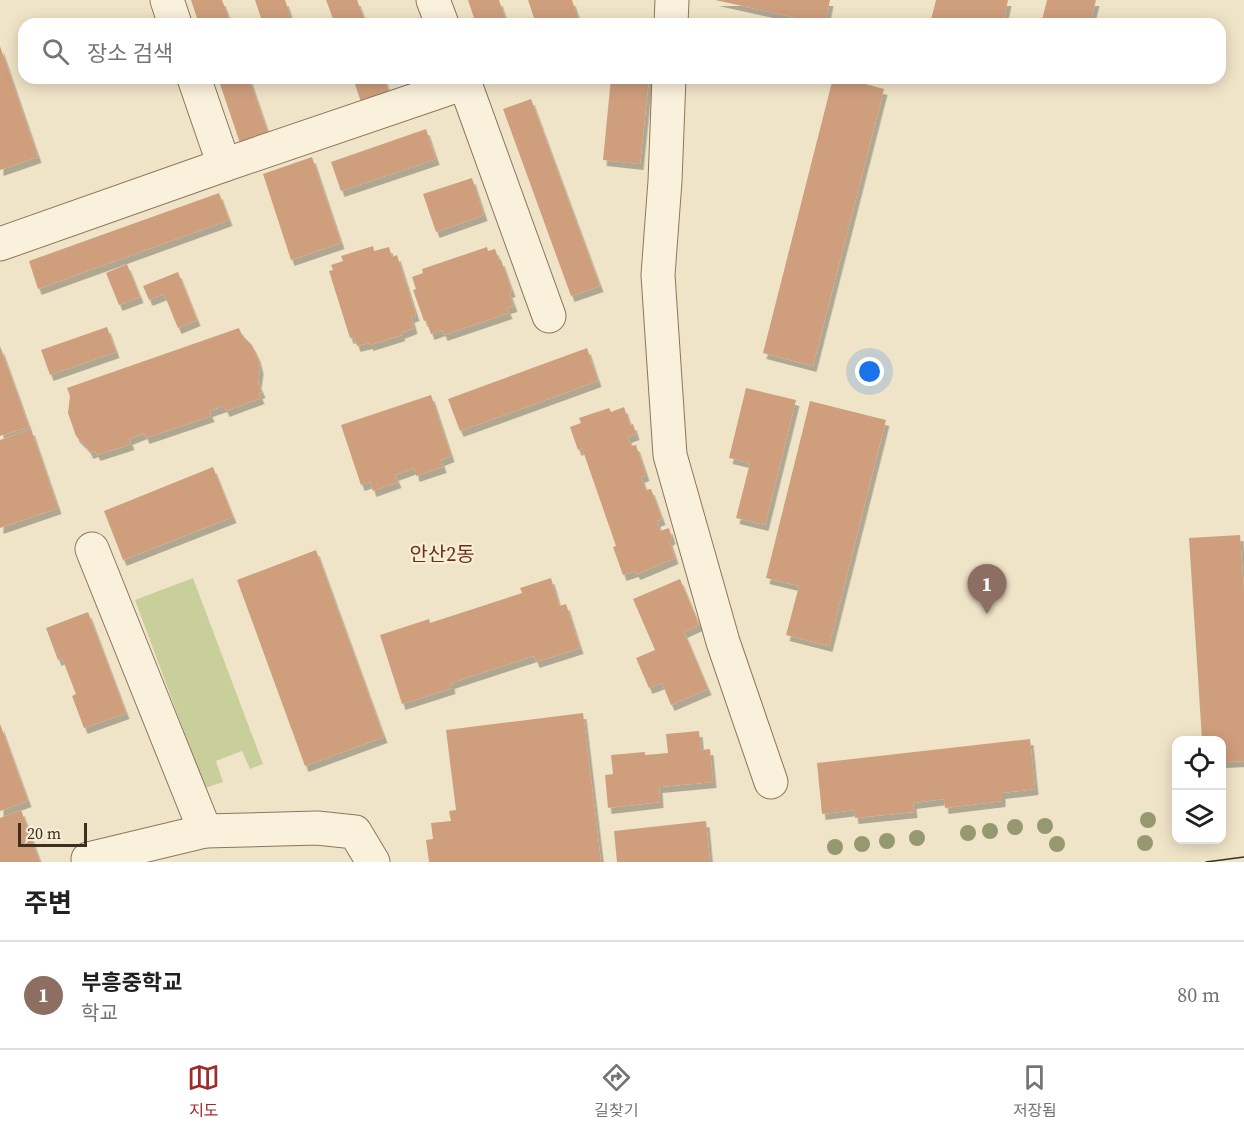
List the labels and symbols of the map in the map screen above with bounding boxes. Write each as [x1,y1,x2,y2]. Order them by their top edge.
your location [855,357,884,386]
district label: 안산2동 [409,540,475,568]
pin: 1 [968,564,1006,614]
scale bar [18,820,87,848]

